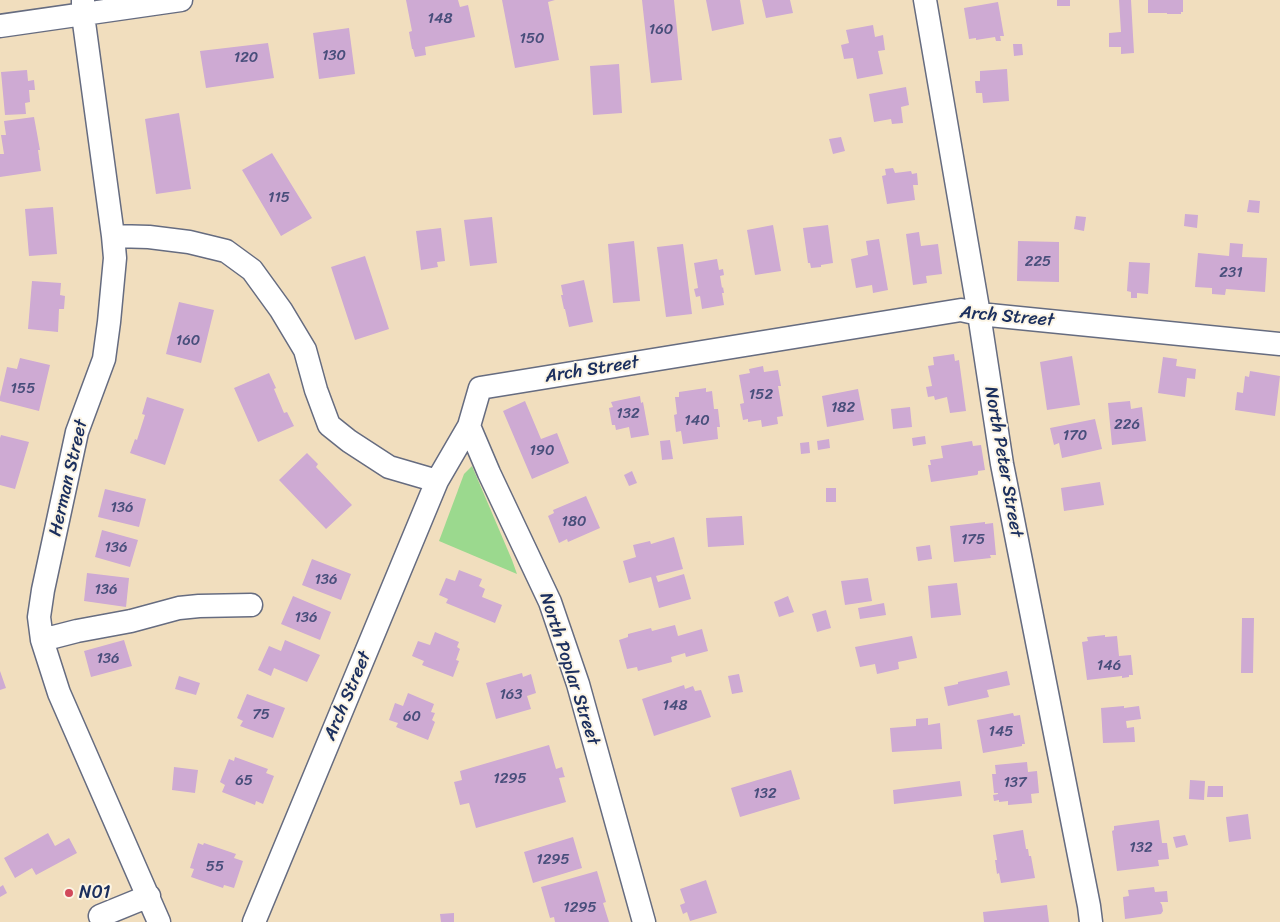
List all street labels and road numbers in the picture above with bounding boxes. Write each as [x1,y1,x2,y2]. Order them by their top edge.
street label: Arch Street [959,302,1055,332]
street label: Arch Street [544,352,640,388]
street label: North Peter Street [979,385,1027,539]
street label: Herman Street [45,418,93,538]
street label: North Poplar Street [534,590,604,748]
street label: Arch Street [320,648,376,744]

